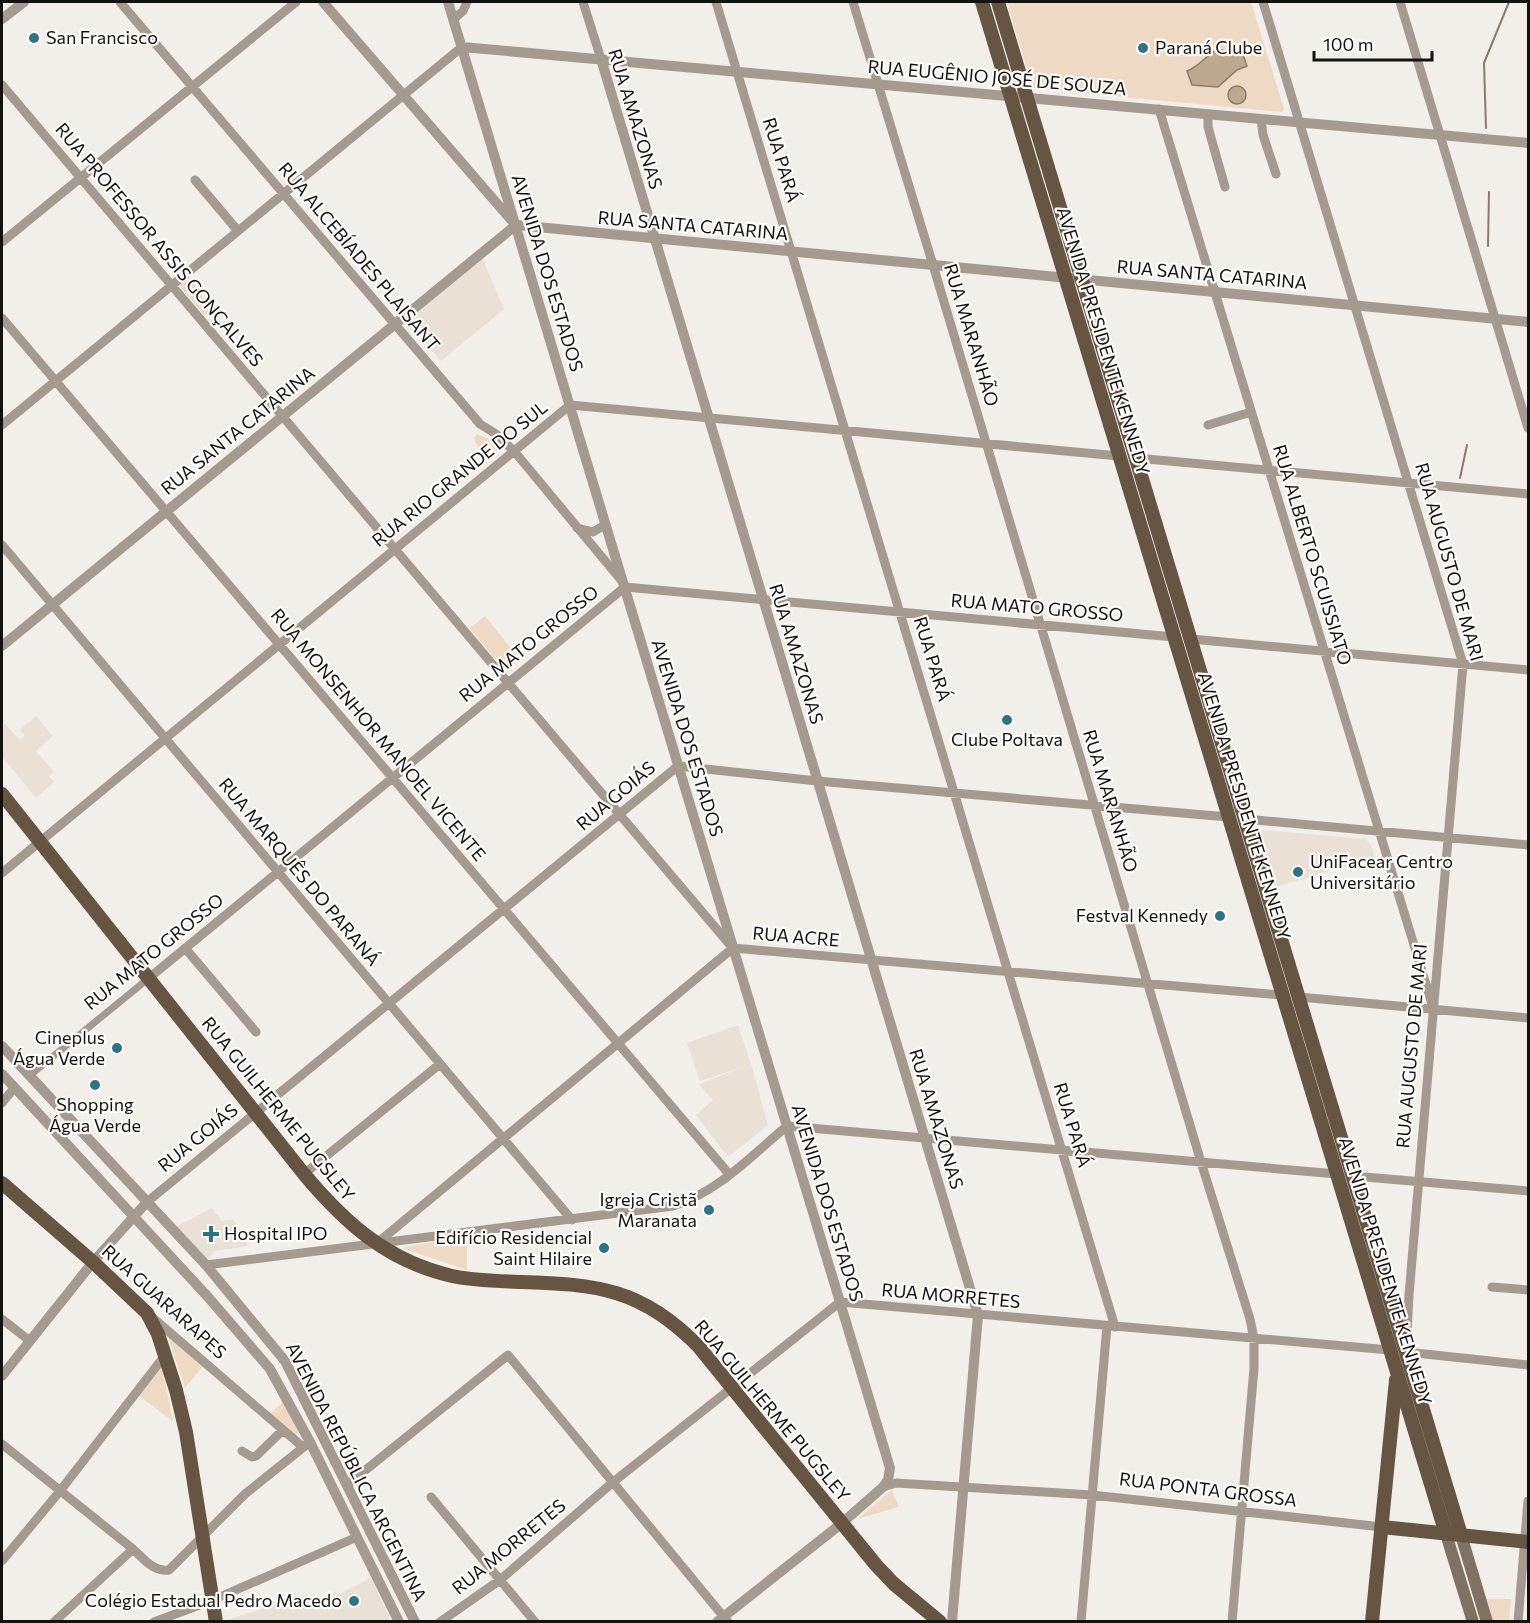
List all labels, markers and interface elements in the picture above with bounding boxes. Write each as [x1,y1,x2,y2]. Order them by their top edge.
scale bar [1314,24,1432,62]
place label: San Francisco [46,26,158,48]
marker: San Francisco [27,31,41,45]
text: 100 m [1323,33,1373,55]
place label: Paraná Clube [1155,36,1262,58]
marker: Paraná Clube [1136,41,1150,55]
street label: RUA AMAZONAS [604,46,668,191]
street label: RUA EUGÊNIO JOSÉ DE SOUZA [867,55,1127,99]
street label: RUA PARÁ [759,115,805,205]
street label: RUA PROFESSOR ASSIS GONÇALVES [51,118,268,371]
street label: RUA ALCEBÍADES PLAISANT [274,157,445,355]
street label: AVENIDA DOS ESTADOS [507,171,588,374]
street label: AVENIDA PRESIDENTE KENNEDY [1053,204,1155,478]
street label: RUA SANTA CATARINA [597,206,789,244]
street label: RUA SANTA CATARINA [1116,255,1308,293]
street label: RUA MARANHÃO [940,261,1004,409]
street label: RUA SANTA CATARINA [156,362,319,499]
street label: RUA RIO GRANDE DO SUL [367,396,552,551]
street label: RUA ALBERTO SCUISSIATO [1269,442,1357,668]
street label: RUA AUGUSTO DE MARI [1411,460,1489,663]
street label: RUA MATO GROSSO [454,580,602,706]
street label: RUA AMAZONAS [765,581,829,726]
street label: RUA MATO GROSSO [950,589,1124,625]
street label: RUA MONSENHOR MANOEL VICENTE [267,604,491,865]
street label: RUA PARÁ [910,614,956,704]
street label: AVENIDA DOS ESTADOS [647,636,728,839]
street label: AVENIDA PRESIDENTE KENNEDY [1194,669,1296,943]
marker: Clube Poltava [1000,713,1014,727]
street label: RUA MARANHÃO [1079,727,1143,875]
place label: Clube Poltava [951,728,1063,750]
street label: RUA GOIÁS [571,756,659,835]
street label: RUA MARQUÊS DO PARANÁ [215,773,385,970]
place label: UniFacear Centro Universitário [1310,850,1453,893]
marker: UniFacear Centro Universitário [1291,865,1305,879]
street label: RUA MATO GROSSO [79,888,227,1014]
place label: Festval Kennedy [1076,904,1208,926]
marker: Festval Kennedy [1213,909,1227,923]
street label: RUA ACRE [752,921,840,951]
street label: RUA AUGUSTO DE MARI [1391,943,1431,1149]
street label: RUA GUILHERME PUGSLEY [198,1012,360,1205]
place label: Cineplus Água Verde [13,1026,105,1069]
marker: Cineplus Água Verde [110,1041,124,1055]
street label: RUA AMAZONAS [905,1046,969,1191]
marker: Shopping Água Verde [88,1078,102,1092]
street label: RUA PARÁ [1050,1080,1096,1170]
place label: Shopping Água Verde [49,1093,141,1136]
street label: RUA GOIÁS [153,1098,242,1176]
street label: AVENIDA DOS ESTADOS [787,1101,868,1304]
street label: AVENIDA PRESIDENTE KENNEDY [1335,1134,1437,1408]
place label: Igreja Cristã Maranata [599,1188,697,1231]
marker: Igreja Cristã Maranata [702,1203,716,1217]
place label: Hospital IPO [224,1222,327,1244]
marker: Hospital IPO [202,1225,220,1243]
place label: Edifício Residencial Saint Hilaire [435,1226,592,1269]
street label: RUA GUARARAPES [98,1240,231,1363]
marker: Edifício Residencial Saint Hilaire [597,1241,611,1255]
street label: RUA MORRETES [881,1278,1021,1312]
street label: RUA GUILHERME PUGSLEY [690,1315,855,1506]
street label: AVENIDA REPÚBLICA ARGENTINA [282,1338,432,1605]
street label: RUA PONTA GROSSA [1118,1467,1298,1511]
street label: RUA MORRETES [447,1494,569,1599]
place label: Colégio Estadual Pedro Macedo [85,1589,342,1611]
marker: Colégio Estadual Pedro Macedo [347,1594,361,1608]

